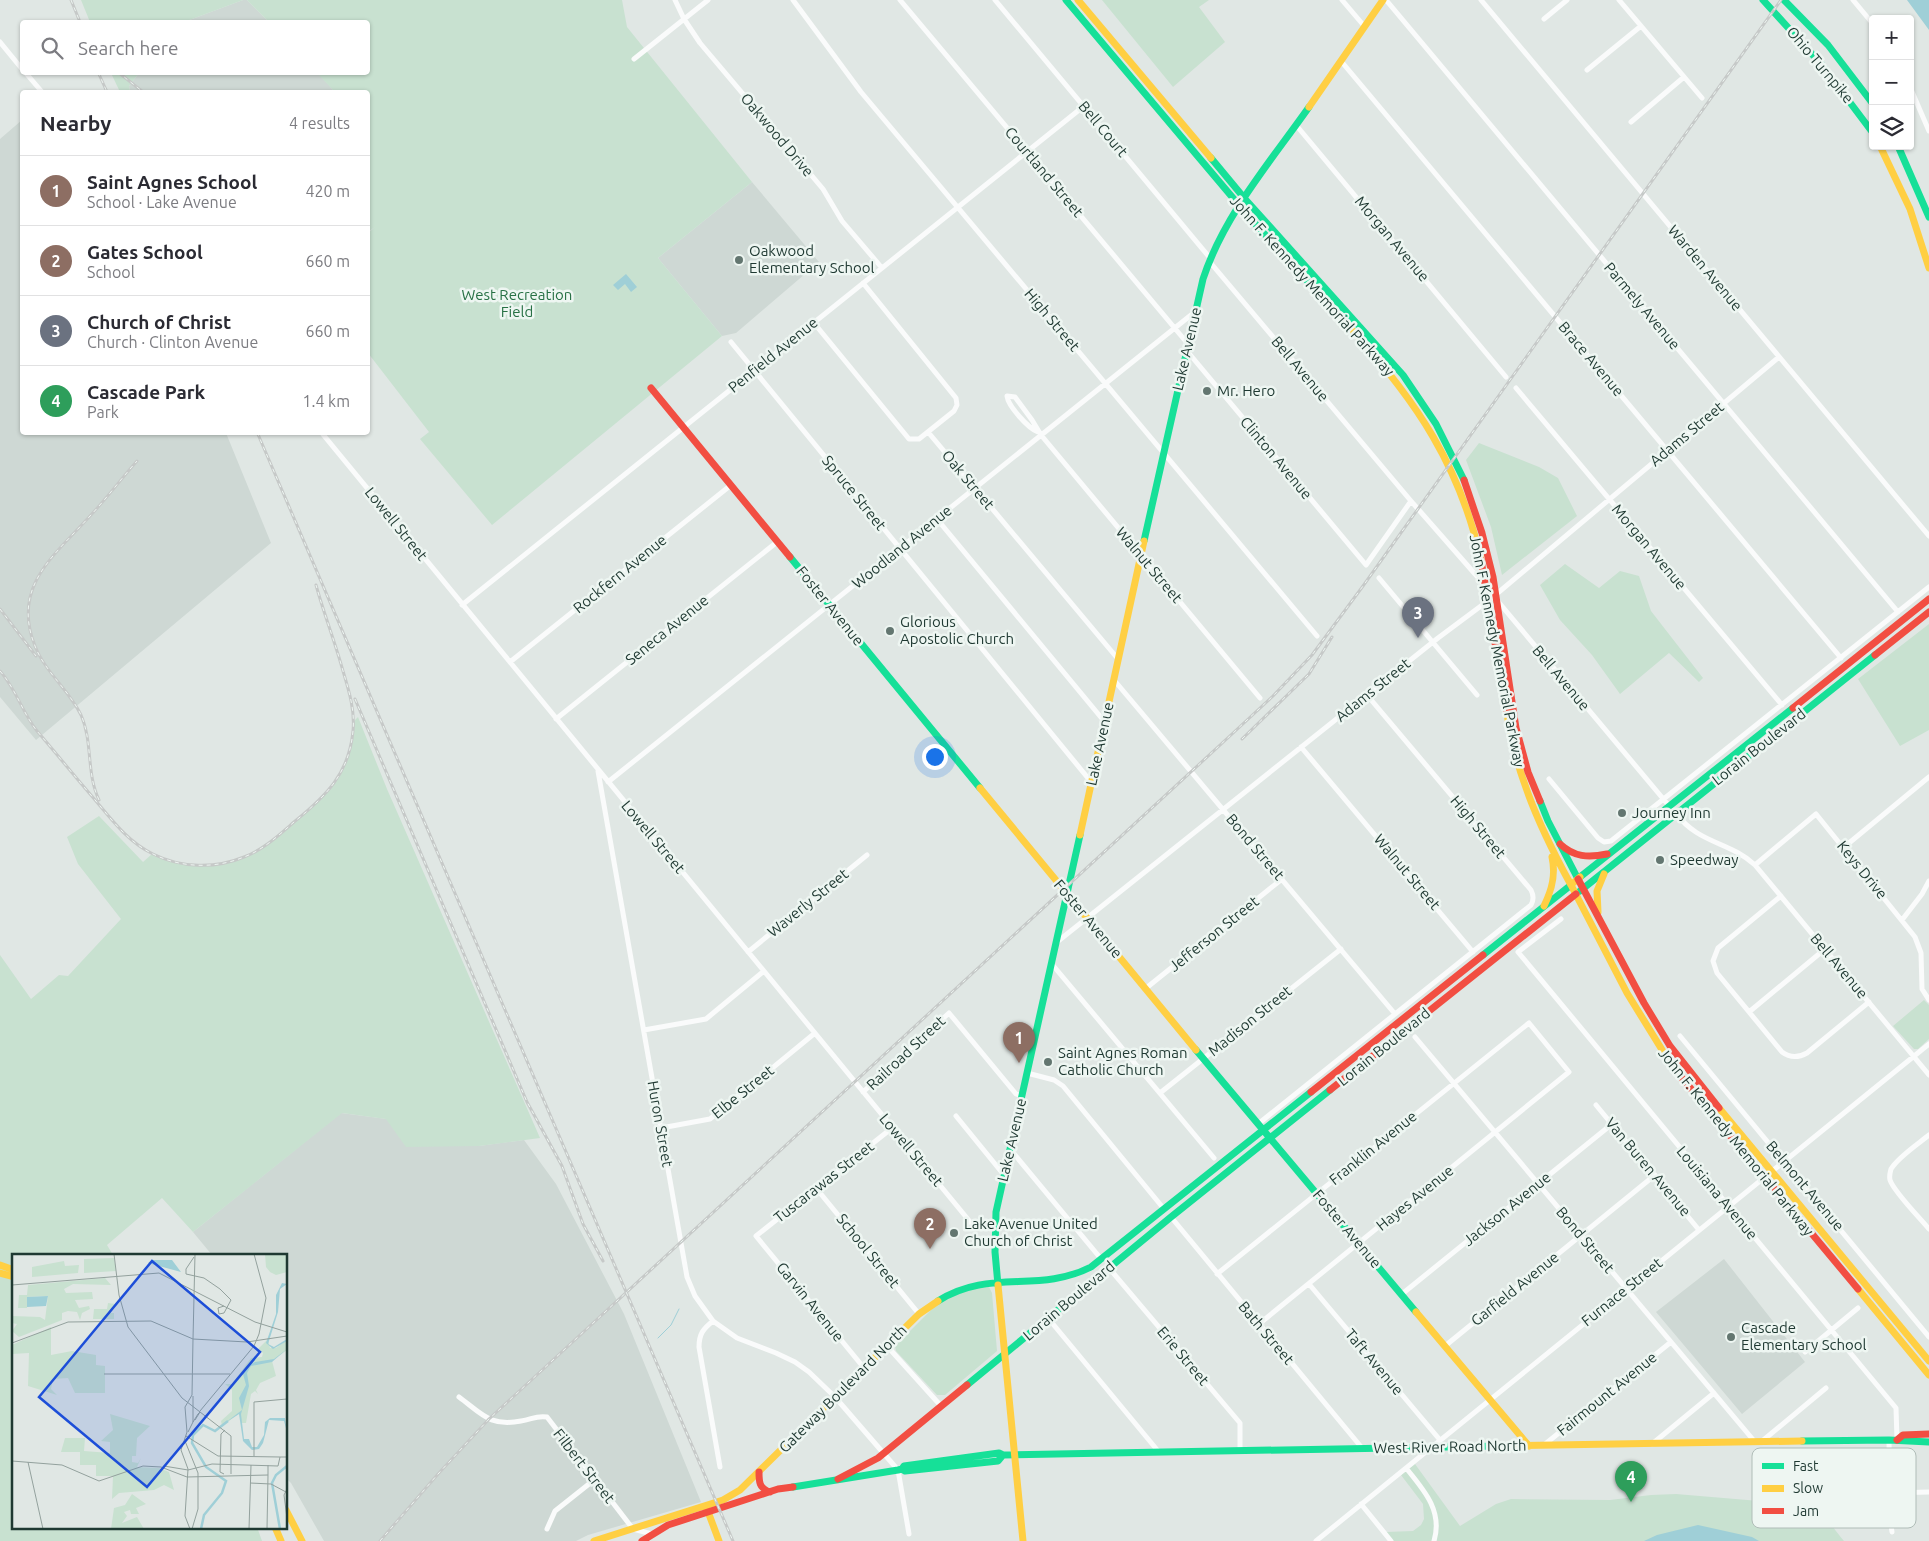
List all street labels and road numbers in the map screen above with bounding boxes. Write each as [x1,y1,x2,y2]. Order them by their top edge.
street label: Ohio Turnpike [1783,23,1857,106]
street label: Oakwood Drive [738,89,817,180]
street label: Bell Court [1075,97,1132,160]
street label: Courtland Street [1002,123,1087,220]
street label: John F. Kennedy Memorial Parkway [1227,192,1398,379]
street label: Morgan Avenue [1352,192,1433,285]
street label: Warden Avenue [1665,221,1746,314]
street label: Parmely Avenue [1601,259,1684,353]
street label: High Street [1021,285,1084,355]
street label: Lake Avenue [1169,306,1204,392]
street label: Penfield Avenue [725,313,821,396]
street label: Brace Avenue [1555,318,1627,399]
street label: Bell Avenue [1268,333,1332,405]
street label: Adams Street [1646,398,1727,469]
street label: Clinton Avenue [1237,413,1316,502]
street label: Oak Street [939,447,998,513]
street label: Spruce Street [819,452,890,534]
street label: Lowell Street [362,484,431,564]
street label: Morgan Avenue [1609,500,1690,593]
street label: Woodland Avenue [849,501,955,592]
street label: Walnut Street [1113,523,1186,606]
street label: Rockfern Avenue [570,531,670,616]
street label: John F. Kennedy Memorial Parkway [1467,533,1528,769]
street label: Foster Avenue [793,563,868,649]
street label: Seneca Avenue [622,591,712,668]
street label: Bell Avenue [1529,642,1593,714]
street label: Adams Street [1332,654,1413,725]
street label: Lake Avenue [1082,701,1117,787]
street label: Lorain Boulevard [1709,705,1809,788]
street label: High Street [1447,792,1510,862]
street label: Lowell Street [618,797,689,876]
street label: Bond Street [1223,810,1288,883]
street label: Walnut Street [1371,830,1444,913]
street label: Keys Drive [1834,837,1891,902]
street label: Waverly Street [764,865,852,940]
street label: Foster Avenue [1051,876,1126,961]
street label: Jefferson Street [1166,892,1262,975]
street label: Bell Avenue [1807,930,1871,1002]
street label: Madison Street [1205,982,1295,1059]
street label: Lorain Boulevard [1334,1004,1433,1089]
street label: Railroad Street [863,1012,948,1093]
street label: John F. Kennedy Memorial Parkway [1655,1044,1818,1239]
street label: Elbe Street [708,1061,777,1122]
street label: Huron Street [645,1079,676,1168]
street label: Lake Avenue [994,1097,1029,1183]
street label: Franklin Avenue [1326,1107,1420,1188]
street label: Lowell Street [876,1110,947,1189]
street label: Van Buren Avenue [1602,1114,1695,1219]
street label: Tuscarawas Street [770,1137,877,1226]
street label: Belmont Avenue [1763,1137,1848,1234]
street label: Louisiana Avenue [1673,1143,1761,1243]
street label: Hayes Avenue [1373,1161,1457,1234]
street label: Jackson Avenue [1460,1168,1554,1249]
street label: Foster Avenue [1310,1186,1385,1271]
street label: Bond Street [1553,1203,1618,1276]
street label: School Street [833,1210,903,1291]
street label: Garfield Avenue [1468,1248,1562,1329]
street label: Furnace Street [1578,1254,1665,1329]
street label: Lorain Boulevard [1020,1257,1118,1344]
street label: Garvin Avenue [773,1259,848,1345]
street label: Bath Street [1235,1298,1298,1368]
street label: Gateway Boulevard North [775,1321,910,1456]
street label: Erie Street [1154,1323,1213,1389]
street label: Taft Avenue [1342,1325,1407,1398]
street label: Fairmount Avenue [1554,1348,1660,1439]
street label: Filbert Street [550,1425,619,1506]
street label: West River Road North [1373,1437,1527,1456]

